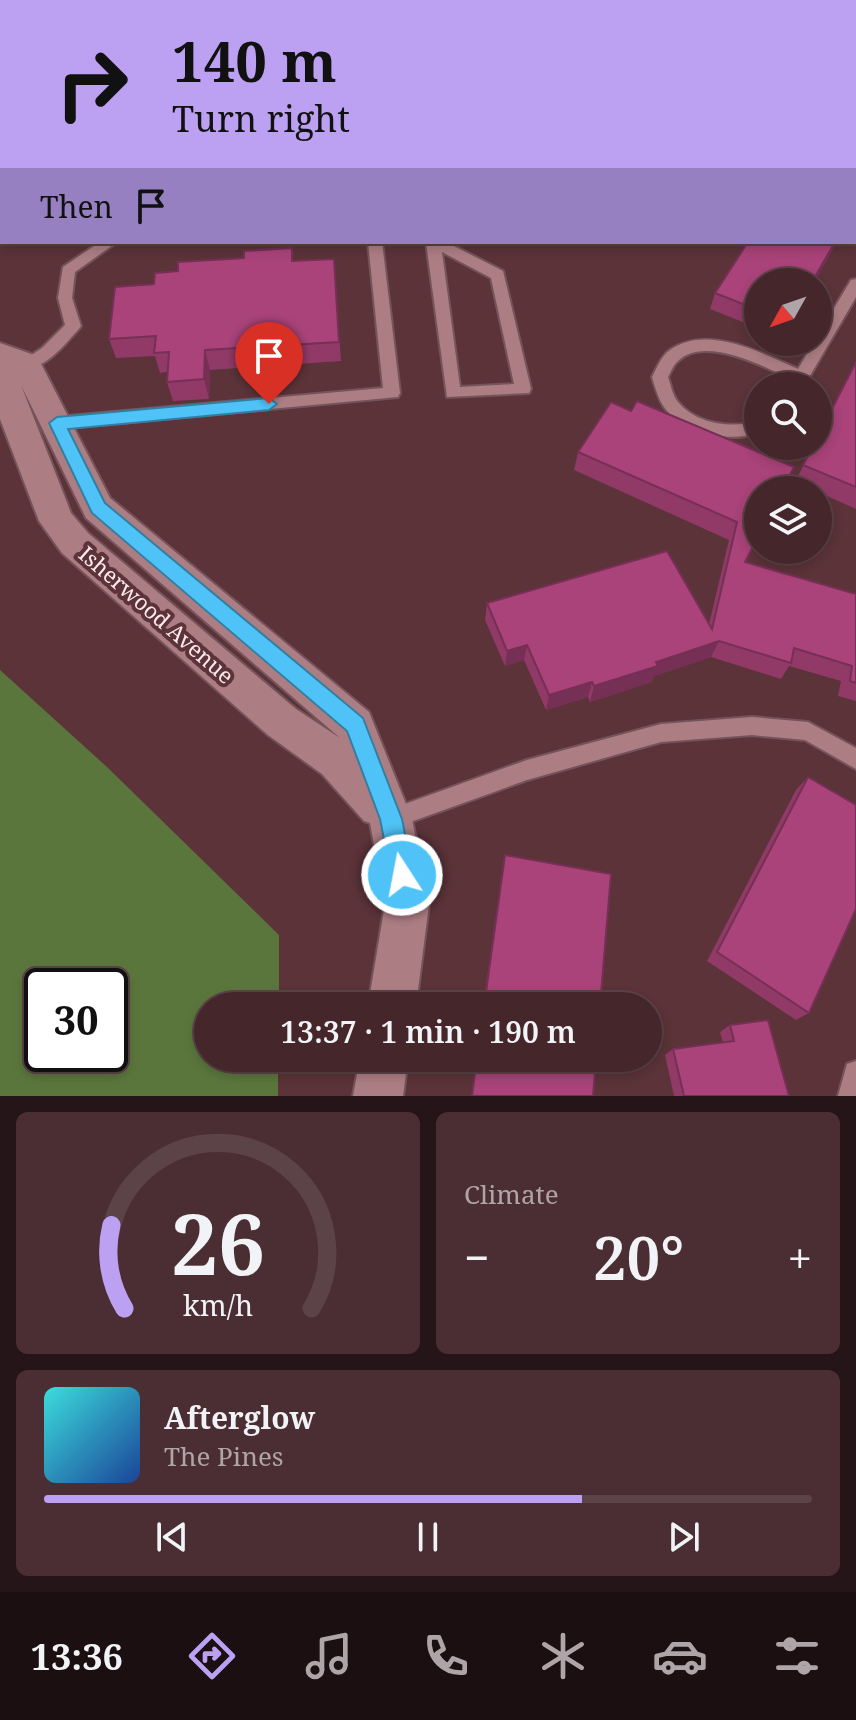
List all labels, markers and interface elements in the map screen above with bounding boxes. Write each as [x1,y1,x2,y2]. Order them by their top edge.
text: 140 m [172,22,337,98]
icon: right [40,32,144,136]
text: Turn right [172,94,350,143]
icon: arrive [129,184,173,228]
text: Then [40,186,113,227]
north arrow [744,268,832,356]
map controls [744,268,832,564]
pin [235,322,303,404]
icon: arrive [247,334,291,378]
button: search [744,372,832,460]
button: layers [744,476,832,564]
street label: Isherwood Avenue [73,538,241,690]
position arrow [360,833,444,917]
speed limit sign: 30 [24,968,128,1072]
text: 13:37 · 1 min · 190 m [280,1011,576,1052]
text: Climate [464,1176,559,1212]
text: 26 [171,1186,265,1299]
text: 20° [593,1216,684,1298]
text: − [464,1227,489,1287]
text: + [787,1227,812,1287]
text: km/h [183,1285,253,1324]
text: Afterglow [164,1397,315,1438]
text: The Pines [164,1438,284,1474]
icon: previous [150,1515,194,1559]
icon: pause [406,1515,450,1559]
icon: next [662,1515,706,1559]
icon: directions [184,1628,240,1684]
icon: music [301,1628,357,1684]
icon: phone [418,1628,474,1684]
icon: climate [535,1628,591,1684]
icon: car [652,1628,708,1684]
icon: filters [769,1628,825,1684]
text: 13:36 [31,1632,123,1681]

